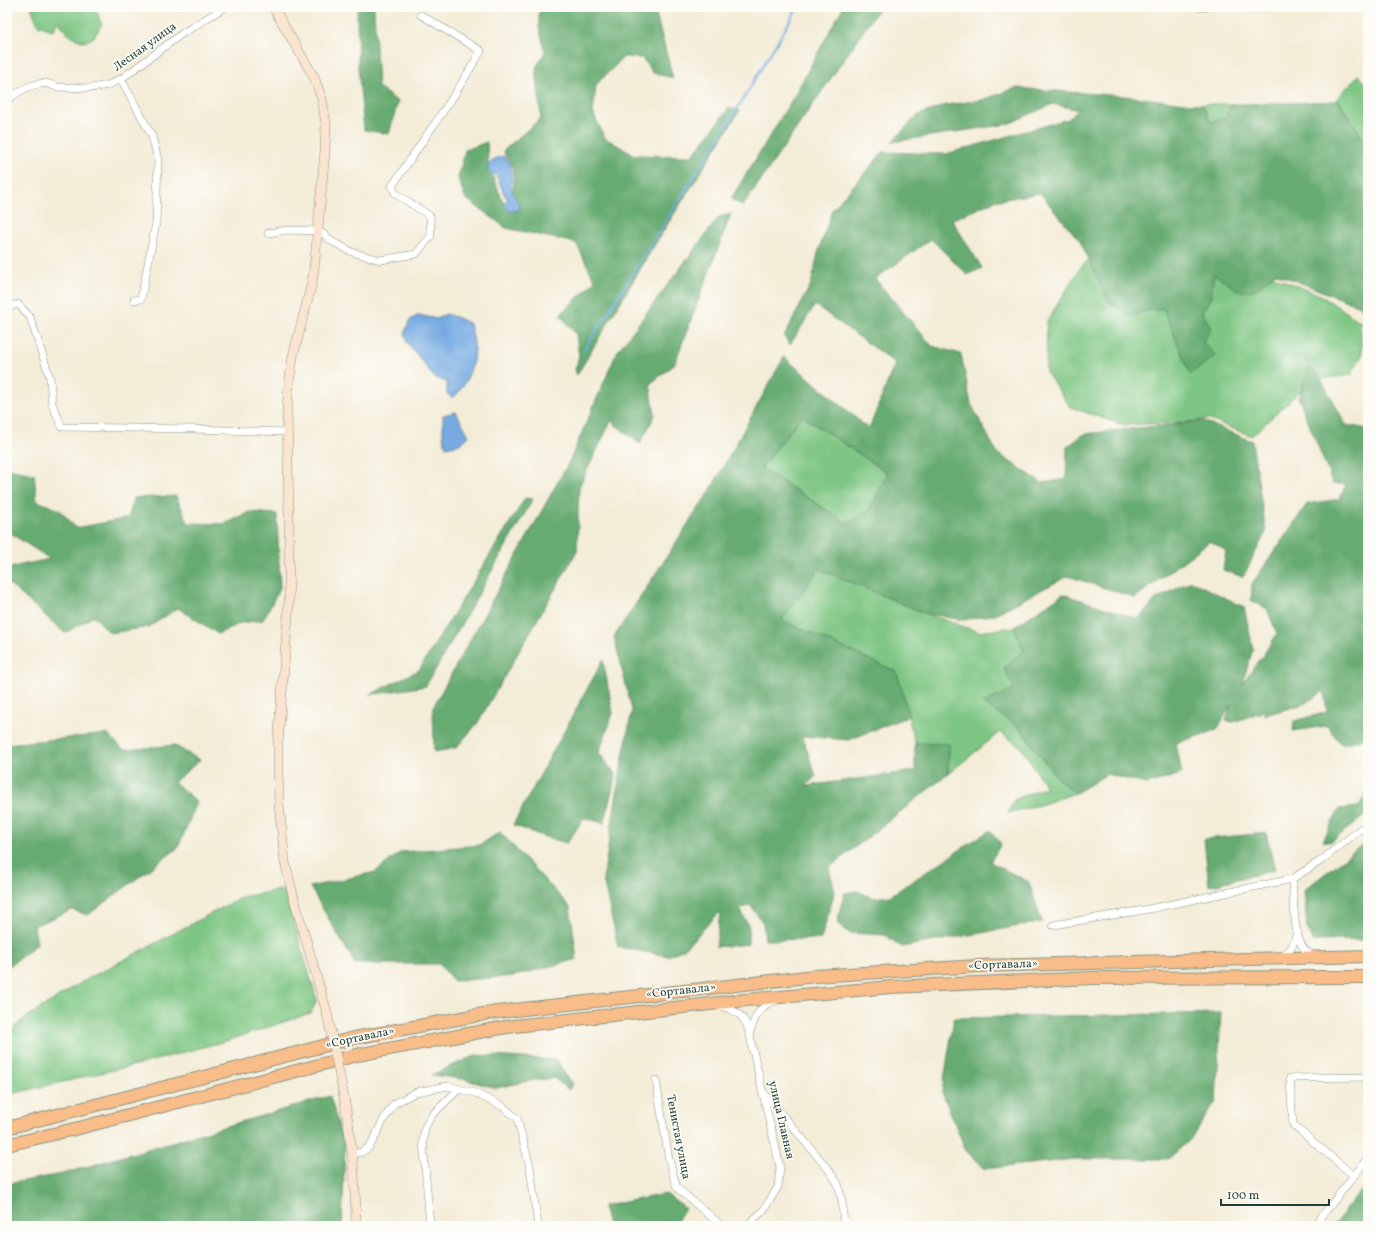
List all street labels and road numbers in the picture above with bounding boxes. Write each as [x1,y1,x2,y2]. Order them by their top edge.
street label: Лесная улица [110,19,180,75]
street label: «Сортавала» [968,956,1038,974]
street label: «Сортавала» [645,979,717,1003]
street label: «Сортавала» [324,1023,396,1053]
street label: улица Главная [764,1079,798,1161]
street label: Тенистая улица [662,1093,694,1181]

